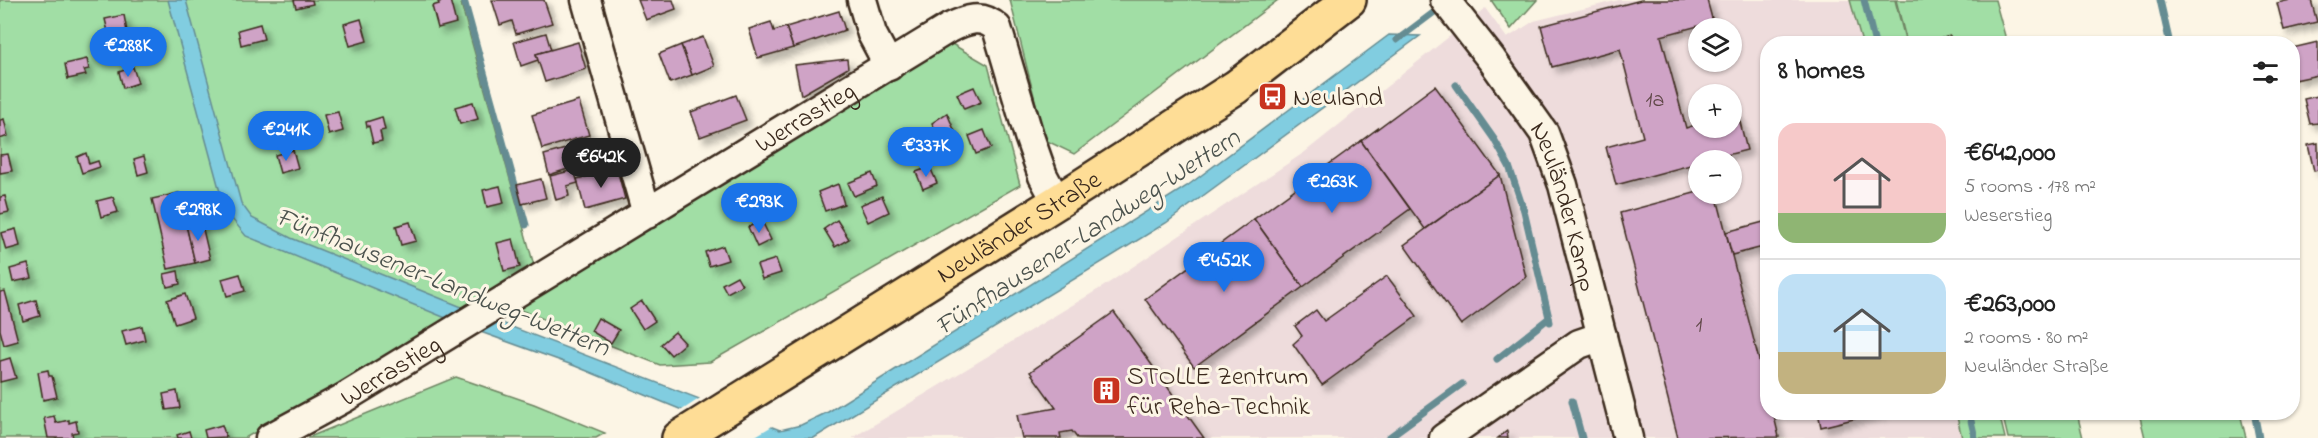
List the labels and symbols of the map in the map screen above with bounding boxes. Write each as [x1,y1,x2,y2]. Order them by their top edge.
pin: €288K [86,27,170,78]
street label: Werrastieg [748,73,864,164]
bus stop icon: Neuland [1256,80,1288,112]
place label: Neuland [1293,80,1383,118]
house number: 1a [1646,85,1664,117]
pin: €241K [244,111,328,162]
street label: Neuländer Kamp [1519,114,1606,296]
water label: Fünfhausener-Landweg-Wettern [928,119,1250,347]
pin: €337K [884,127,968,178]
pin: €642K [559,138,643,189]
street label: Neuländer Straße [930,162,1110,295]
pin: €263K [1290,163,1374,214]
pin: €293K [717,183,801,234]
pin: €298K [156,191,240,242]
water label: Fünfhausener-Landweg-Wettern [269,198,615,369]
pin: €452K [1182,242,1266,293]
house number: 1 [1696,310,1703,342]
street label: Werrastieg [334,327,449,418]
place label: STOLLE Zentrum für Reha-Technik [1127,359,1311,427]
building icon: STOLLE Zentrum für Reha-Technik [1090,374,1122,406]

